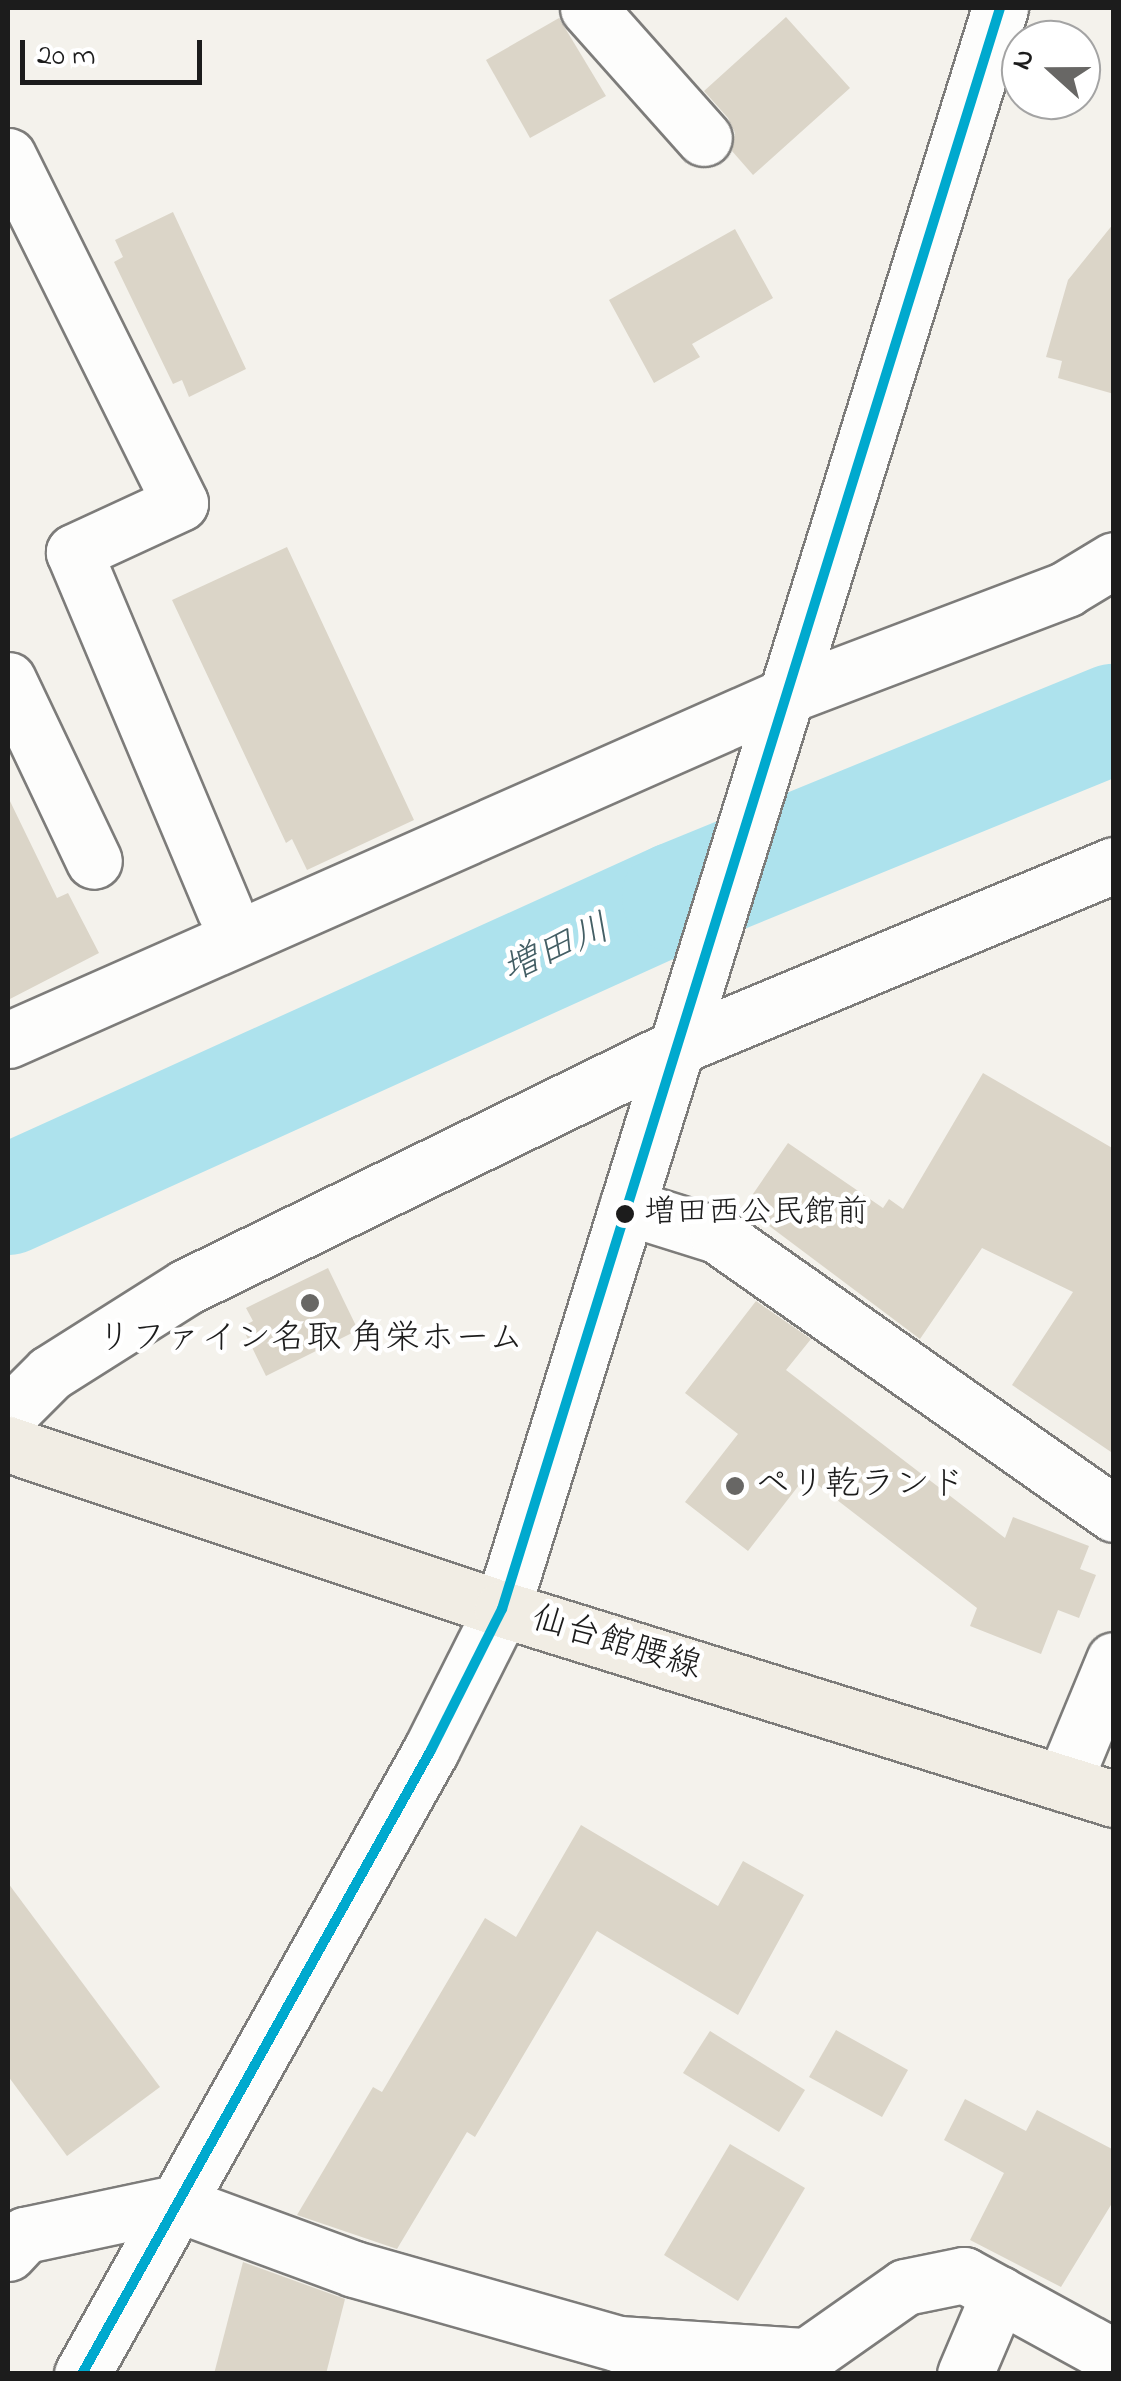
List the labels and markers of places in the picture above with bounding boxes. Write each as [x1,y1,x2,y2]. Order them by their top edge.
place label: 増田西公民館前 [644,1195,868,1233]
marker: 増田西公民館前 [615,1204,635,1224]
marker: リファイン名取 角栄ホーム [299,1292,321,1314]
place label: リファイン名取 角栄ホーム [96,1319,524,1361]
place label: ペリ乾ランド [755,1465,965,1507]
marker: ペリ乾ランド [724,1475,746,1497]

